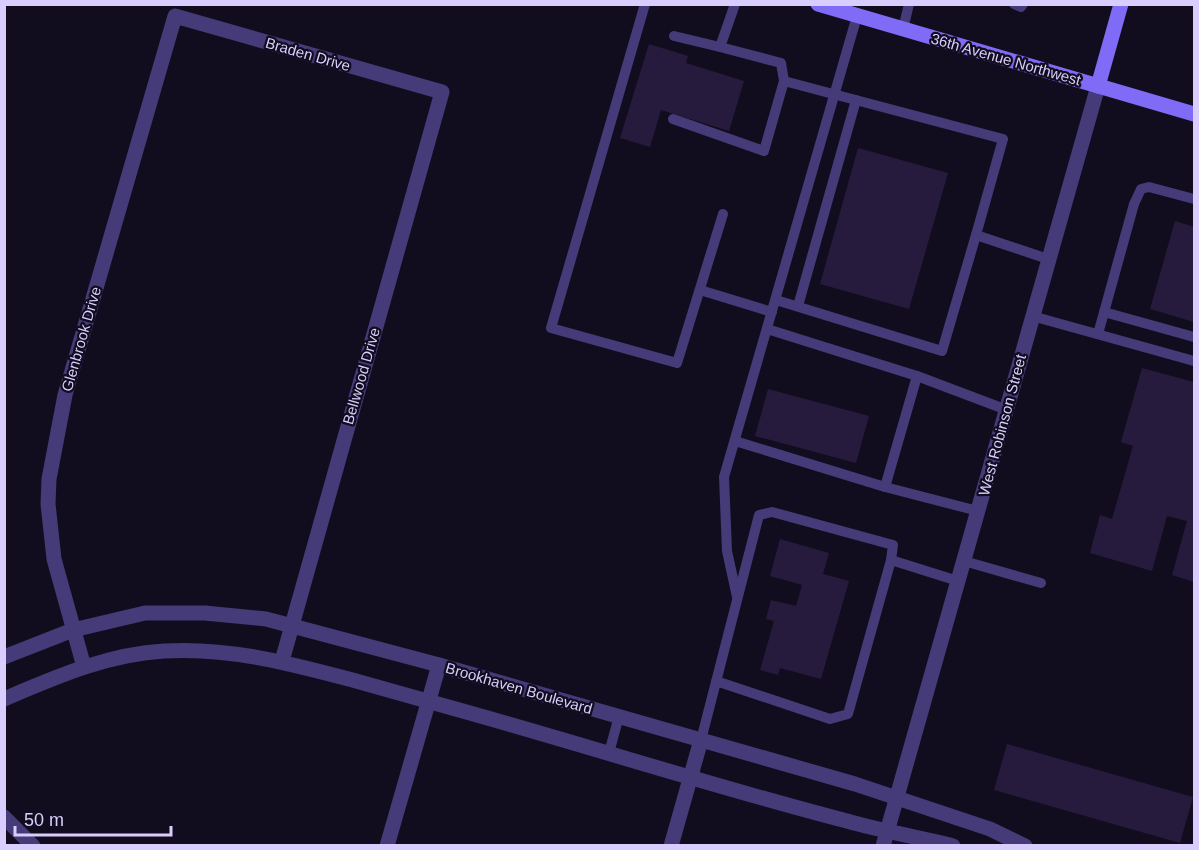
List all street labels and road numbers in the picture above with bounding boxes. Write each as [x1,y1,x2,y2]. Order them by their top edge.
street label: 36th Avenue Northwest [929,29,1084,89]
street label: Braden Drive [264,34,352,74]
street label: Glenbrook Drive [58,285,104,393]
street label: Bellwood Drive [339,326,383,426]
street label: West Robinson Street [975,352,1029,498]
street label: Brookhaven Boulevard [444,659,594,717]

